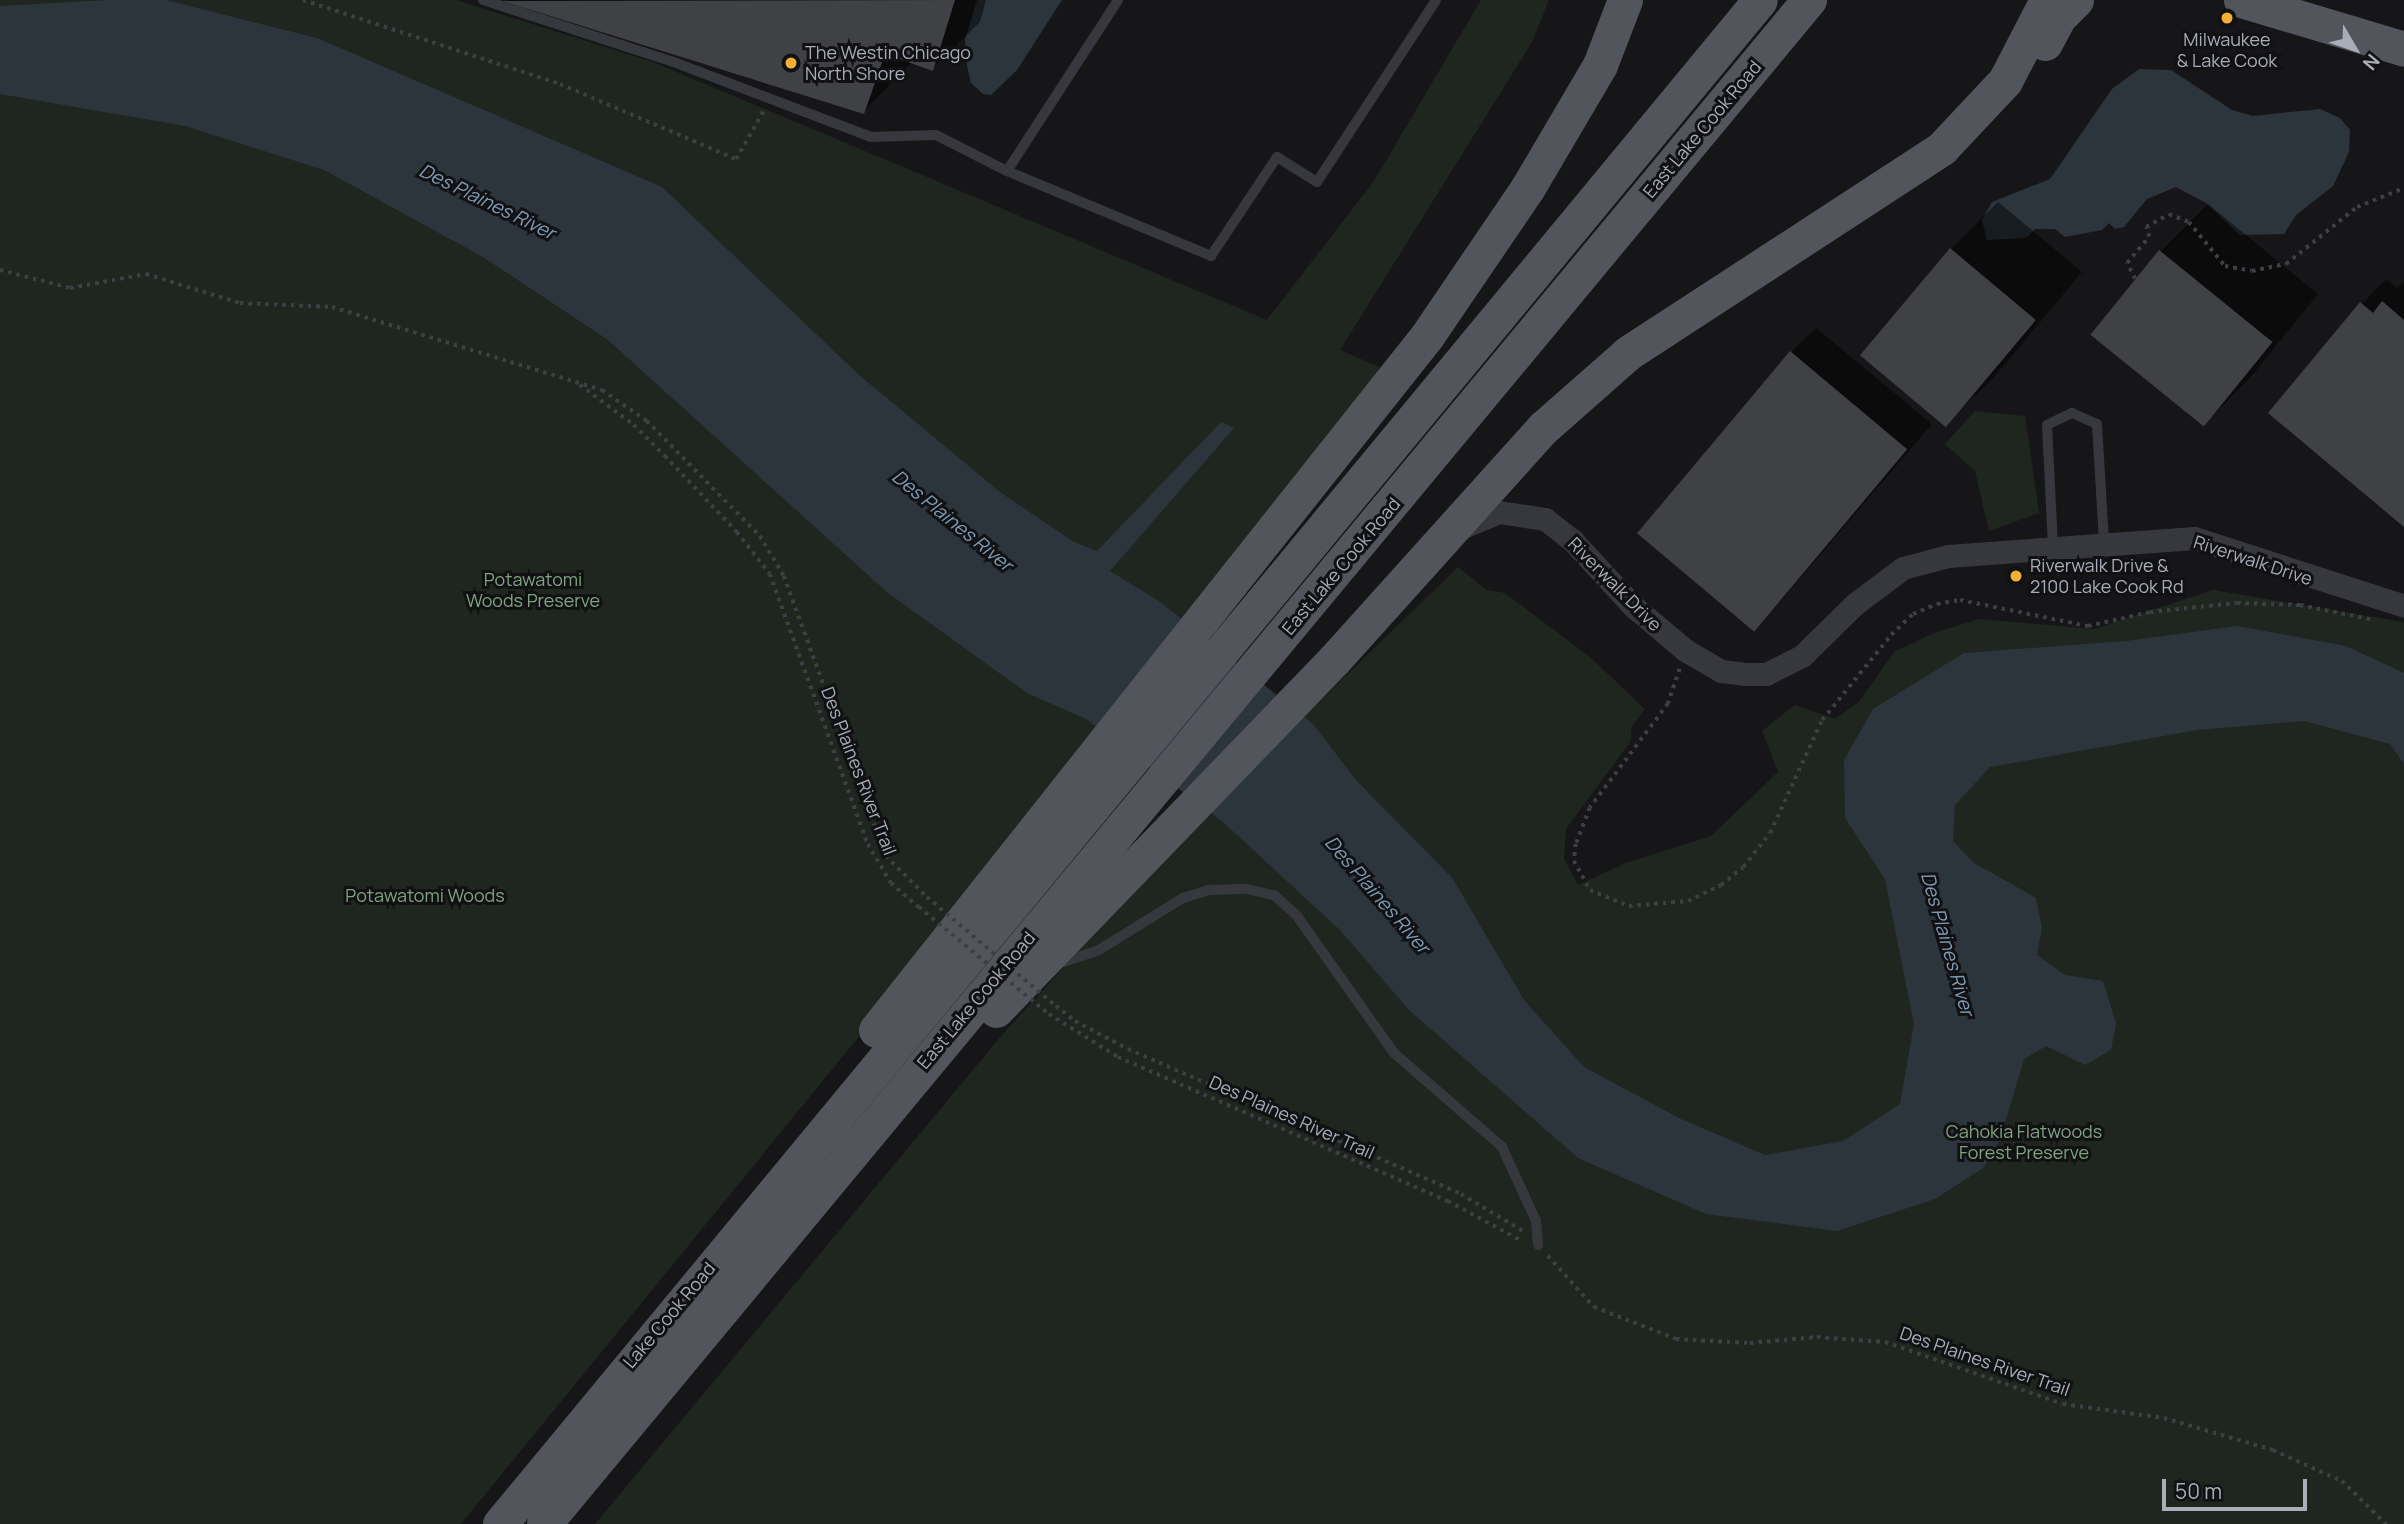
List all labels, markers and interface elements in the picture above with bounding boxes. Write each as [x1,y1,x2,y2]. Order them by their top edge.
marker: Milwaukee & Lake Cook [2219,10,2235,26]
north arrow [2320,14,2390,84]
place label: Milwaukee & Lake Cook [2177,29,2277,72]
place label: The Westin Chicago North Shore [805,42,971,84]
text: N [2357,49,2386,76]
marker: The Westin Chicago North Shore [783,55,799,71]
street label: East Lake Cook Road [1638,56,1766,202]
water label: Des Plaines River [415,159,559,245]
water label: Des Plaines River [887,465,1017,577]
street label: East Lake Cook Road [1277,493,1405,639]
street label: Riverwalk Drive [2191,531,2315,589]
street label: Riverwalk Drive [1564,533,1666,635]
place label: Riverwalk Drive & 2100 Lake Cook Rd [2030,555,2184,598]
marker: Riverwalk Drive & 2100 Lake Cook Rd [2008,568,2024,584]
park label: Potawatomi Woods Preserve [466,569,600,612]
street label: Des Plaines River Trail [817,684,901,858]
water label: Des Plaines River [1320,832,1434,958]
water label: Des Plaines River [1916,870,1978,1018]
park label: Potawatomi Woods [345,884,505,906]
street label: East Lake Cook Road [912,927,1040,1073]
street label: Des Plaines River Trail [1206,1071,1378,1163]
park label: Cahokia Flatwoods Forest Preserve [1946,1121,2102,1164]
street label: Lake Cook Road [618,1258,720,1372]
street label: Des Plaines River Trail [1897,1322,2073,1400]
scale bar [2166,1464,2311,1508]
text: 50 m [2175,1477,2222,1505]

